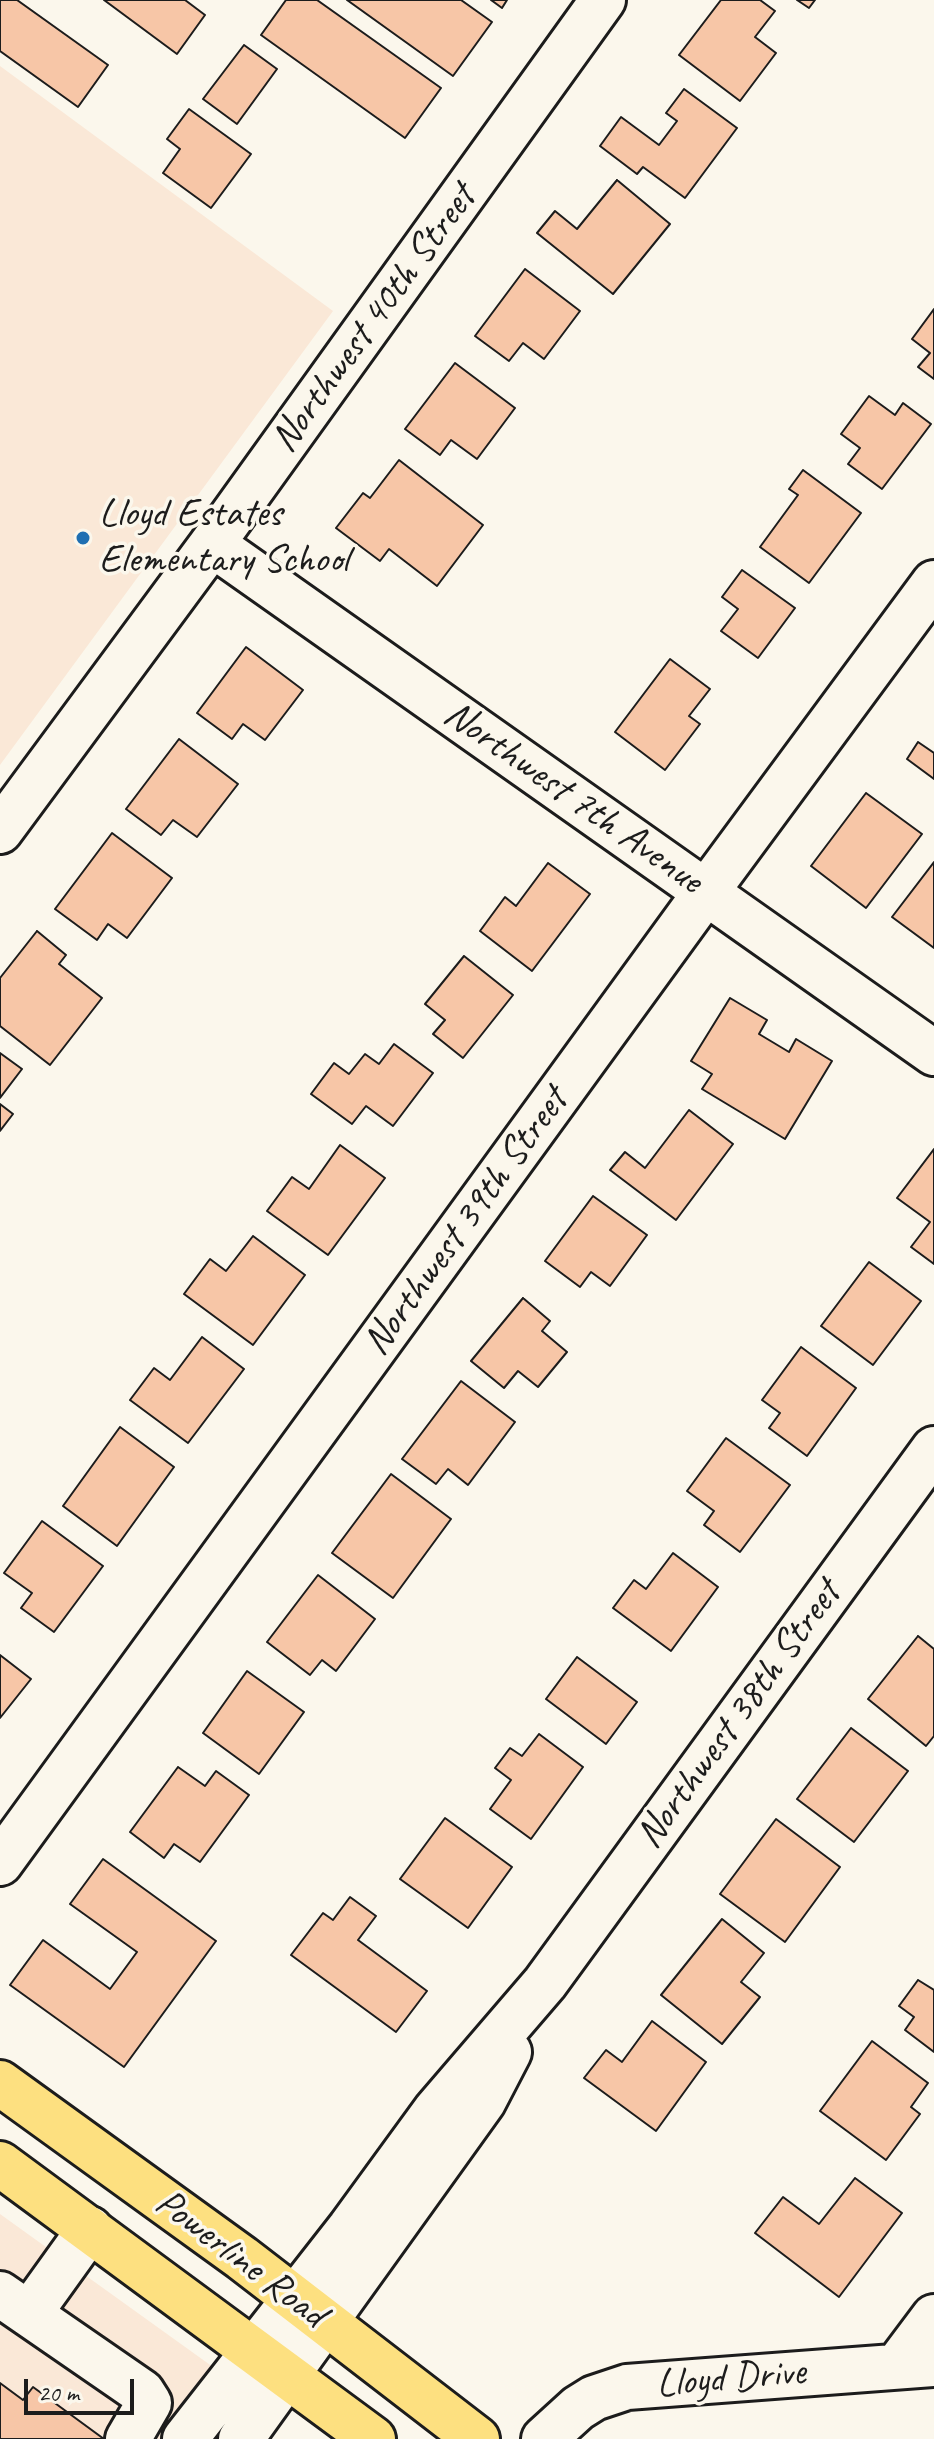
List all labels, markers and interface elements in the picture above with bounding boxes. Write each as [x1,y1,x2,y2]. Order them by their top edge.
street label: Northwest 40th Street [261,176,487,462]
place label: Lloyd Estates Elementary School [99,491,349,585]
marker: Lloyd Estates Elementary School [74,529,92,547]
street label: Northwest 7th Avenue [434,691,712,905]
street label: Northwest 39th Street [353,1079,579,1365]
street label: Northwest 38th Street [626,1572,852,1858]
street label: Powerline Road [145,2179,335,2339]
street label: Lloyd Drive [655,2349,807,2409]
scale bar [28,2363,138,2413]
text: 20 m [38,2378,79,2408]

